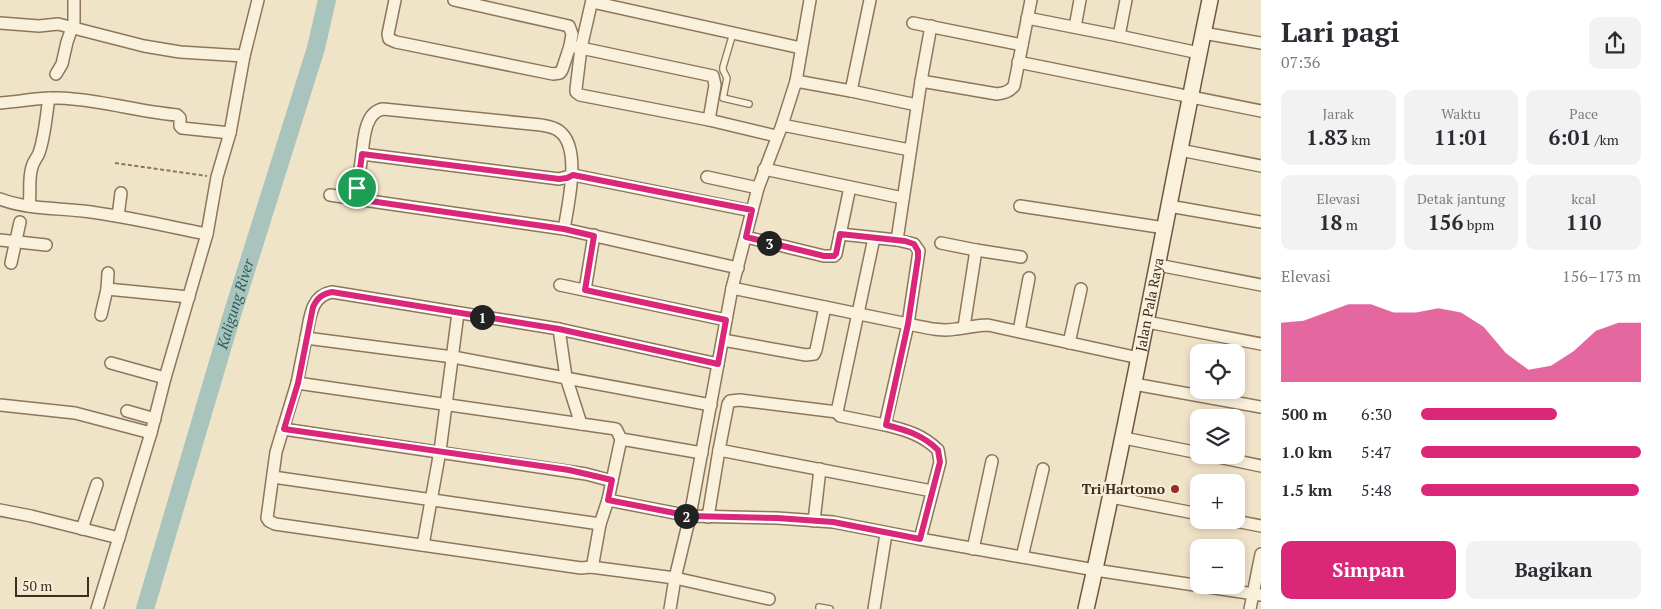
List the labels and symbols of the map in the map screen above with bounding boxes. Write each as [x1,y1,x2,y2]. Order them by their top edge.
pin [336,167,378,209]
pin: 3 [756,230,782,256]
water label: Kaligung River [211,255,258,352]
street label: Jalan Pala Raya [1131,256,1168,353]
pin: 1 [470,304,494,330]
place label: Tri Hartomo [1082,479,1165,498]
marker: Tri Hartomo [1169,483,1181,495]
pin: 2 [674,504,698,528]
scale bar [15,574,89,597]

